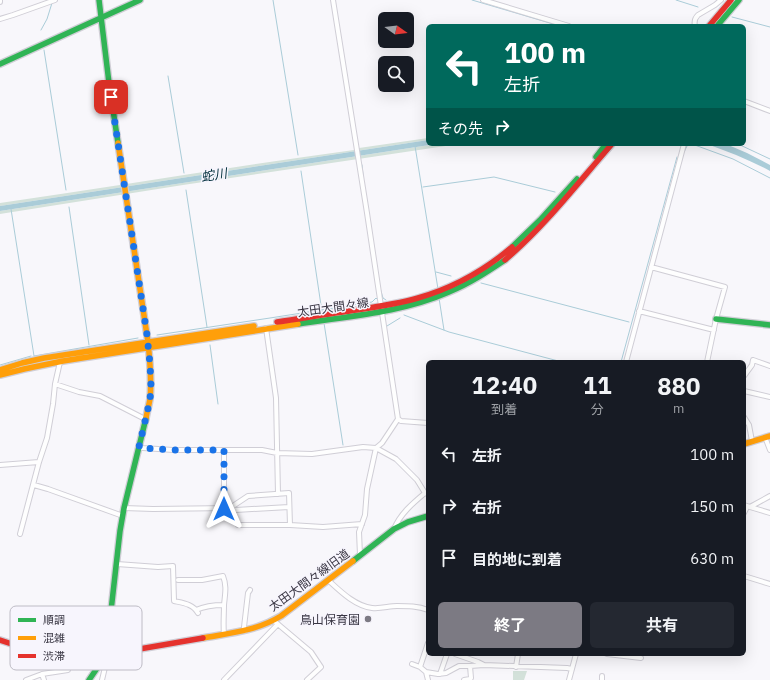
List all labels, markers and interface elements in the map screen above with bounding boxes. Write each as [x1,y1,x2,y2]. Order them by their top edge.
north arrow [378,12,414,48]
map controls [378,12,414,92]
text: 100 m [504,34,586,71]
icon: left [438,40,490,92]
button: search [378,56,414,92]
text: 左折 [504,73,540,96]
pin [94,80,128,114]
icon: arrive [100,86,122,108]
icon: right [491,116,513,138]
text: その先 [438,119,483,138]
water label: 蛇川 [200,164,230,185]
street label: 太田大間々線 [296,295,370,319]
text: 12:40 [472,369,537,401]
text: 11 [583,369,612,401]
text: 880 [657,370,700,402]
text: m [673,400,684,417]
text: 到着 [491,401,517,418]
text: 分 [591,401,604,418]
icon: left [438,443,460,465]
text: 100 m [690,445,734,464]
text: 左折 [472,446,502,465]
position arrow [203,488,245,530]
icon: right [438,495,460,517]
text: 150 m [690,497,734,516]
text: 右折 [472,498,502,517]
street label: 太田大間々線旧道 [266,546,352,614]
icon: arrive [438,547,460,569]
text: 630 m [690,549,734,568]
text: 目的地に到着 [472,550,562,569]
button: 終了 [438,602,582,648]
button: 共有 [590,602,734,648]
legend [10,606,142,670]
place label: 鳥山保育園 [300,612,360,627]
text: 順調 [43,613,65,627]
marker: 鳥山保育園 [363,614,373,624]
text: 混雑 [43,631,65,645]
text: 渋滞 [43,649,65,663]

